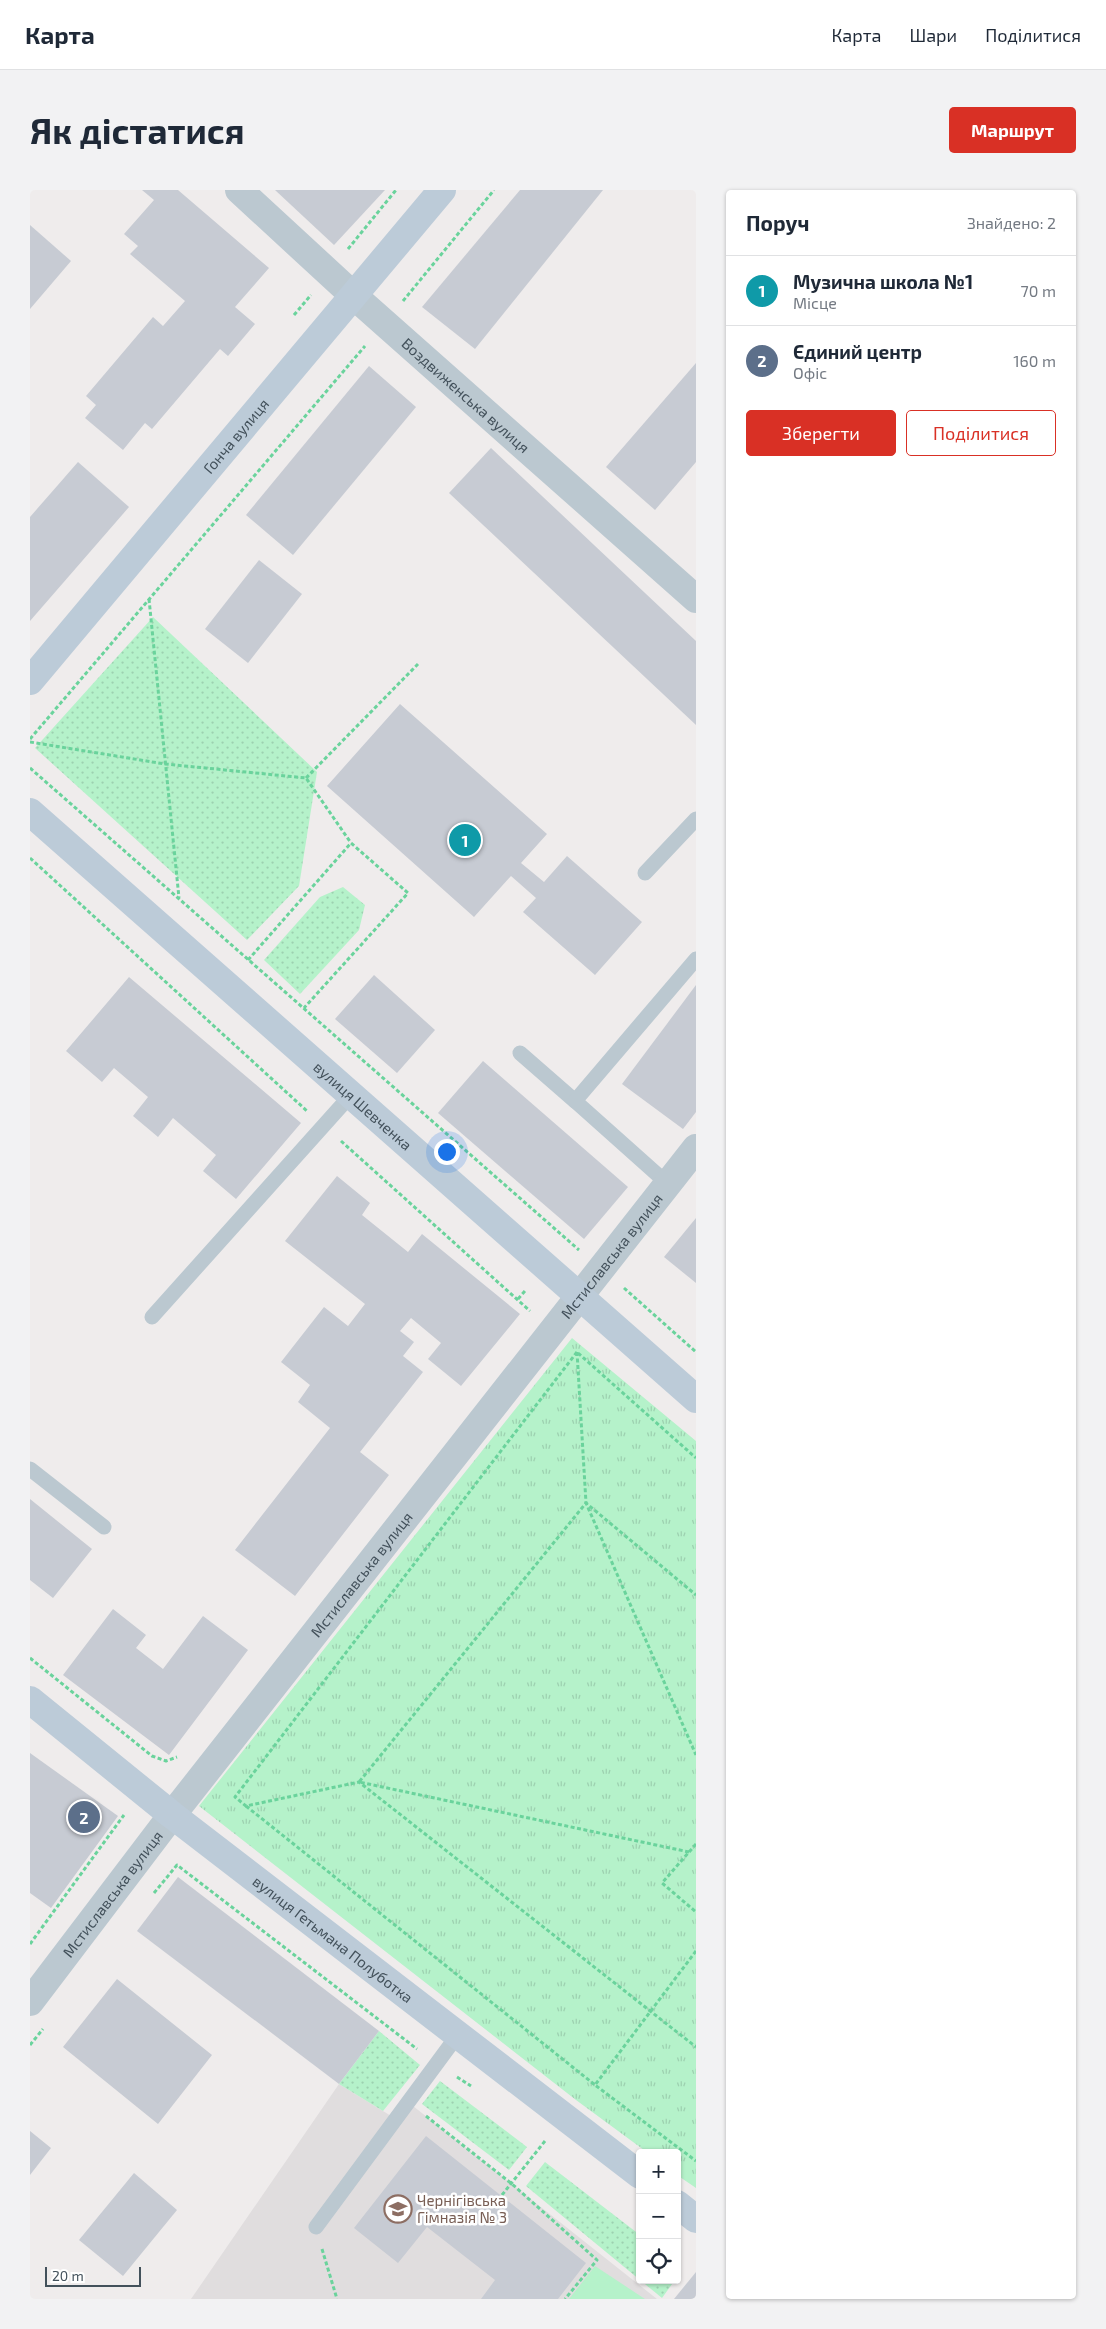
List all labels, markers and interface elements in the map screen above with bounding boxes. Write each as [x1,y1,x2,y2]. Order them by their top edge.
text: Карта [25,20,95,49]
text: Карта [831,24,881,46]
text: Шари [909,24,957,46]
text: Поділитися [985,24,1081,46]
button: Маршрут [949,107,1076,153]
text: Як дістатися [30,109,244,151]
text: Поруч [746,210,809,235]
text: Знайдено: 2 [967,213,1056,232]
text: Музична школа №1 [793,270,973,293]
text: 1 [759,281,765,300]
text: 70 m [1021,281,1056,300]
text: Місце [793,293,837,312]
street label: Воздвиженська вулиця [398,334,534,457]
text: Єдиний центр [793,340,922,363]
text: 2 [757,351,767,370]
text: 160 m [1013,351,1056,370]
text: Офіс [793,363,827,382]
street label: Гонча вулиця [199,395,272,477]
button: Зберегти [746,410,896,456]
button: Поділитися [906,410,1056,456]
pin: 1 [449,821,481,859]
street label: вулиця Шевченка [310,1058,416,1154]
your location [434,1139,460,1165]
street label: Мстиславська вулиця [557,1190,666,1322]
street label: Мстиславська вулиця [307,1508,416,1640]
pin: 2 [68,1798,100,1836]
street label: Мстиславська вулиця [59,1827,166,1960]
street label: вулиця Гетьмана Полуботка [249,1872,417,2006]
map controls [636,2149,681,2284]
button: + [636,2149,681,2194]
place label: Чернігівська Гімназія № 3 [417,2191,507,2226]
school or university icon: Чернігівська Гімназія № 3 [383,2194,413,2224]
button: − [636,2194,681,2239]
button: locate [636,2239,681,2284]
scale bar [45,2264,141,2287]
text: 20 m [52,2267,84,2284]

